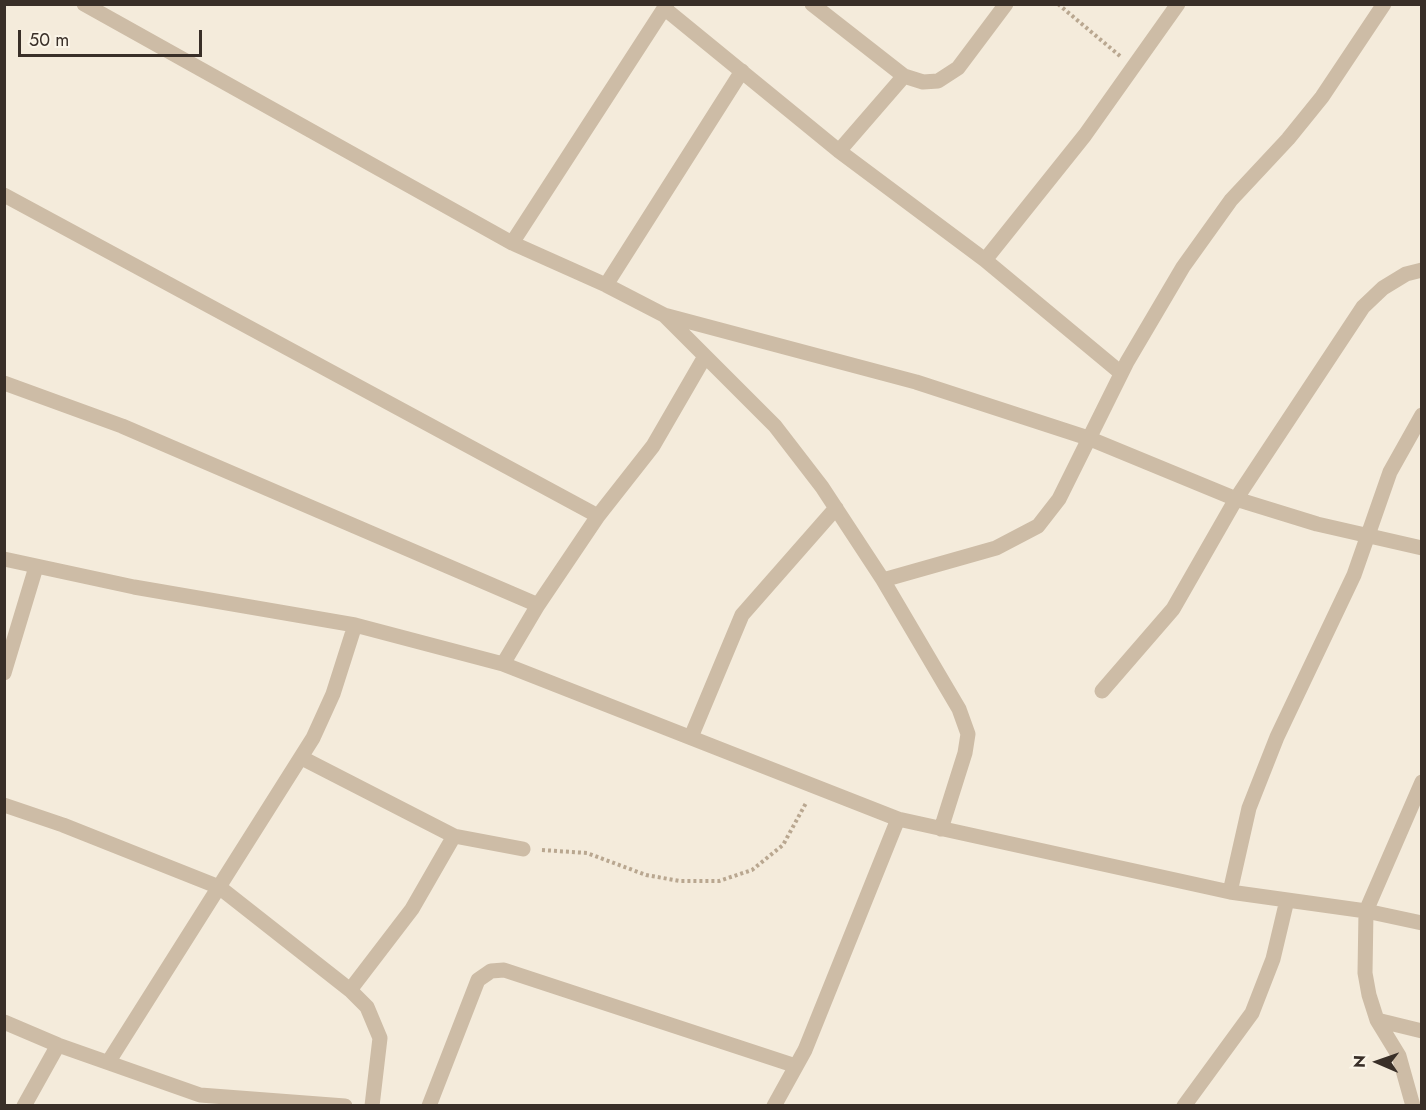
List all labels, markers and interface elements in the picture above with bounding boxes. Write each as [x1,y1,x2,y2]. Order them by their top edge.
scale bar [21,18,206,56]
text: 50 m [29,27,69,53]
north arrow [1348,1032,1408,1092]
text: N [1348,1055,1371,1068]

